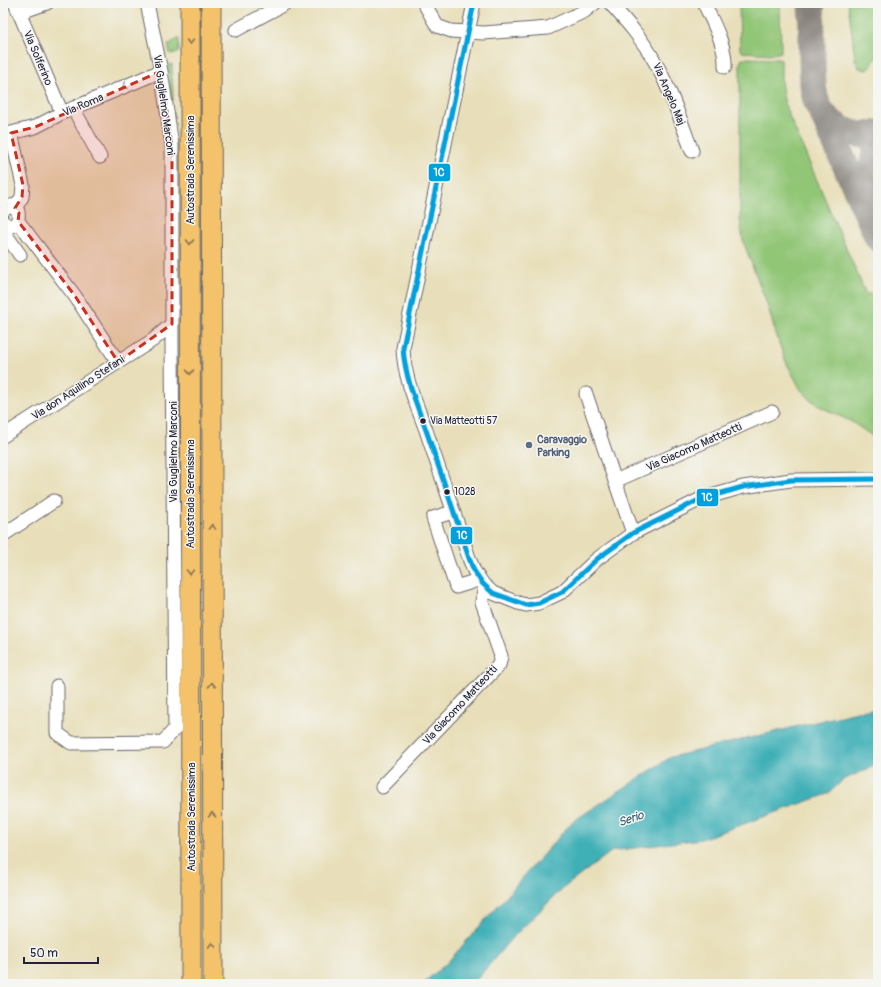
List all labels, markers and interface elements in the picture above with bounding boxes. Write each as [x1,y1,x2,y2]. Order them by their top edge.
street label: Via Solferino [21,29,55,87]
one-way arrow [186,39,194,45]
street label: Via Guglielmo Marconi [150,54,178,156]
street label: Via Angelo Maj [650,61,688,127]
one-way arrow [122,82,129,90]
street label: Via Roma [61,91,105,119]
street label: Autostrada Serenissima [184,115,197,225]
line badge: 1C [428,163,451,182]
text: 1C [433,166,445,179]
one-way arrow [186,239,194,245]
street label: Via don Aquilino Stefani [29,353,127,423]
one-way arrow [186,369,194,375]
street label: Via Guglielmo Marconi [167,401,180,503]
place label: Via Matteotti 57 [430,415,498,427]
marker: Via Matteotti 57 [418,416,428,426]
street label: Via Giacomo Matteotti [644,420,744,474]
place label: Caravaggio Parking [537,433,587,459]
street label: Autostrada Serenissima [184,439,197,549]
marker: Caravaggio Parking [524,440,534,450]
place label: 1028 [454,486,475,498]
marker: 1028 [442,487,452,497]
line badge: 1C [696,488,719,507]
text: 1C [701,491,713,504]
one-way arrow [208,524,216,530]
line badge: 1C [450,526,473,545]
text: 1C [456,529,468,542]
one-way arrow [186,569,194,575]
street label: Via Giacomo Matteotti [420,663,500,747]
one-way arrow [208,682,216,688]
street label: Autostrada Serenissima [185,762,198,872]
water label: Serio [616,807,647,830]
one-way arrow [208,812,216,818]
scale bar [24,939,98,965]
one-way arrow [208,942,216,948]
text: 50 m [30,946,58,961]

